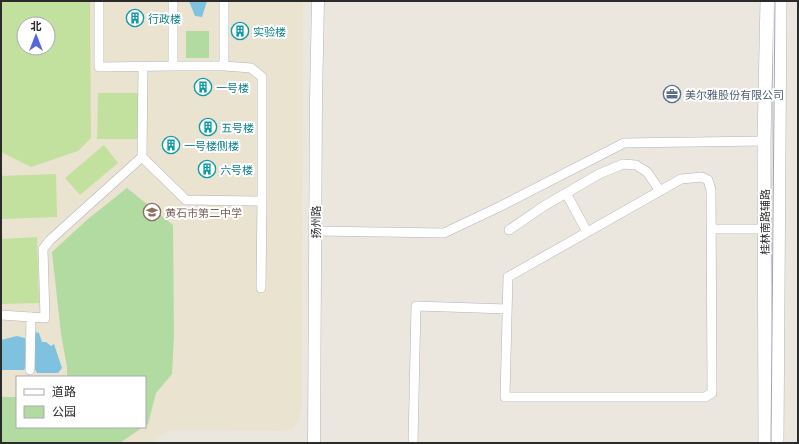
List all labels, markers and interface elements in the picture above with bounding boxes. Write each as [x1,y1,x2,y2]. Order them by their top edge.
building icon: 行政楼 [125,8,145,28]
place label: 行政楼 [148,11,181,26]
north arrow [16,16,56,56]
text: 北 [31,18,42,33]
building icon: 实验楼 [230,21,250,41]
place label: 实验楼 [253,24,286,39]
building icon: 一号楼 [193,77,213,97]
place label: 一号楼 [216,80,249,95]
office icon: 美尔雅股份有限公司 [662,84,682,104]
place label: 美尔雅股份有限公司 [685,87,784,102]
building icon: 五号楼 [198,117,218,137]
place label: 五号楼 [221,120,254,135]
building icon: 一号楼侧楼 [161,135,181,155]
place label: 一号楼侧楼 [184,138,239,153]
building icon: 六号楼 [197,159,217,179]
place label: 六号楼 [220,162,253,177]
street label: 桂林南路辅路 [757,189,772,255]
school or university icon: 黄石市第二中学 [142,202,162,222]
place label: 黄石市第二中学 [165,205,242,220]
street label: 扬州路 [308,206,323,239]
legend [16,376,146,428]
text: 道路 [52,383,76,400]
text: 公园 [52,403,76,420]

